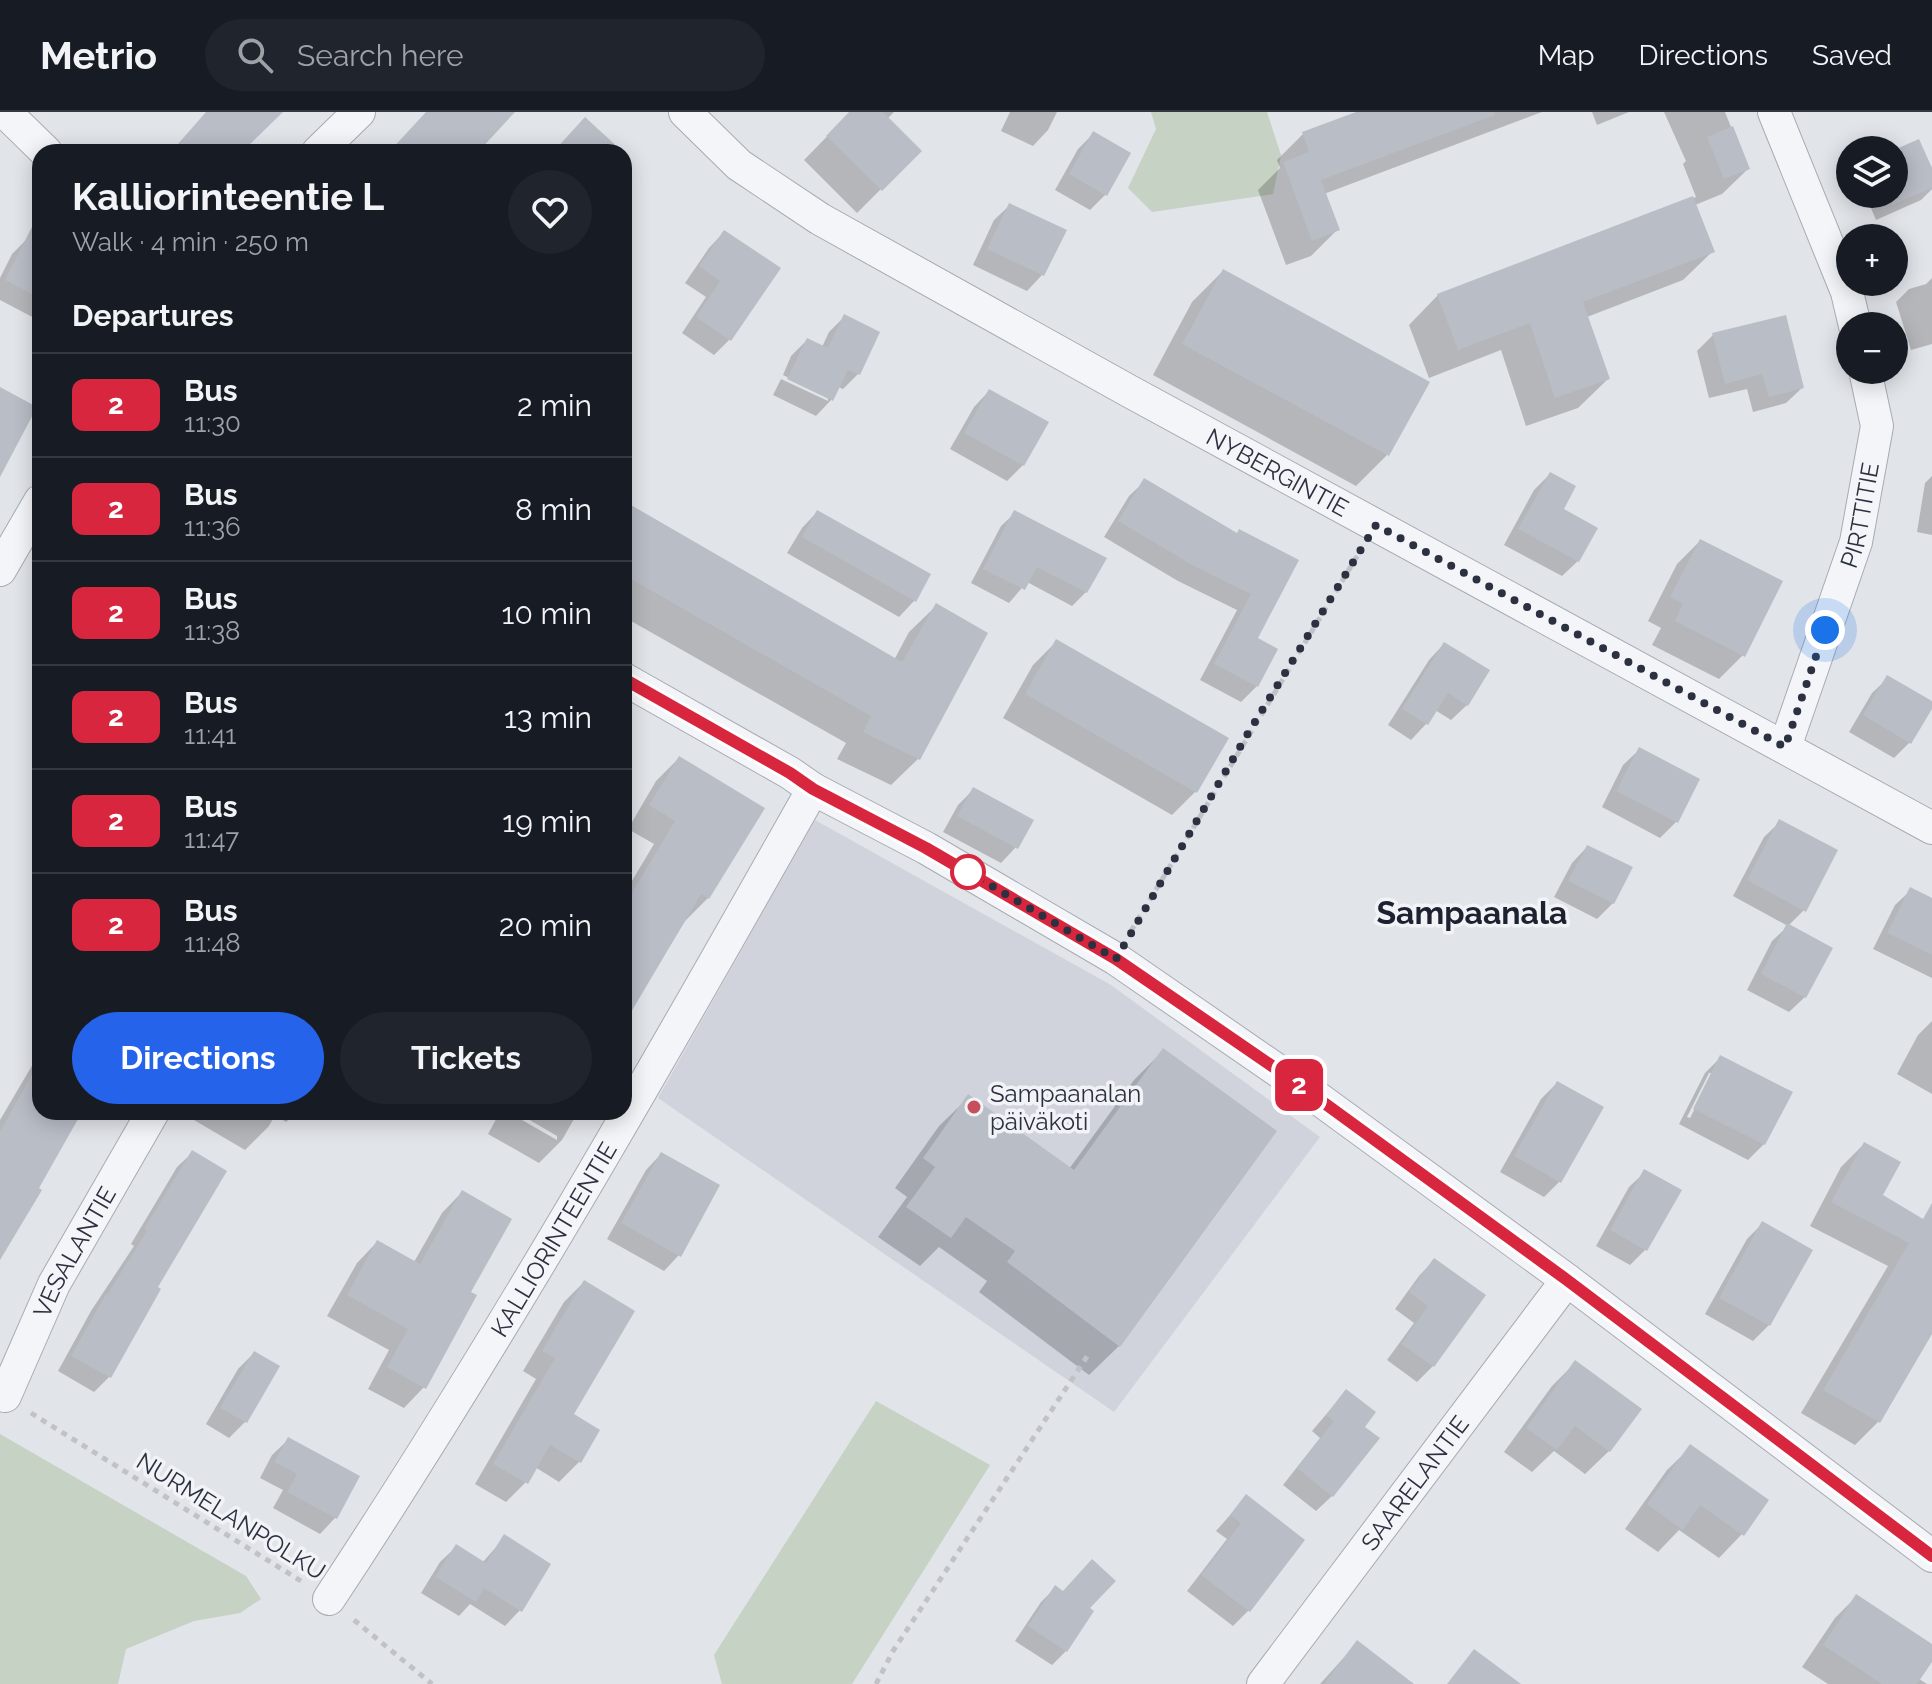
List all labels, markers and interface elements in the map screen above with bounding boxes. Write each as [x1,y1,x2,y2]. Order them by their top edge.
search box [205,19,765,91]
text: Metrio [40,33,157,78]
icon: search [233,33,277,77]
text: Search here [297,38,464,73]
text: Map [1538,39,1595,72]
text: Directions [1639,39,1768,72]
text: Saved [1812,39,1892,72]
map controls [1836,136,1908,384]
button: layers [1836,136,1908,208]
button: heart [508,170,592,254]
text: Kalliorinteentie L [72,174,384,219]
button: + [1836,224,1908,296]
text: Walk · 4 min · 250 m [72,227,309,257]
text: Departures [72,298,234,333]
button: − [1836,312,1908,384]
text: Bus [184,373,238,408]
text: 2 [108,388,124,421]
text: 2 min [517,388,592,423]
text: 11:30 [184,408,241,438]
street label: NYBERGINTIE [1202,422,1354,522]
street label: PIRTTITIE [1834,460,1885,572]
text: Bus [184,477,238,512]
text: 2 [108,492,124,525]
text: 8 min [515,492,592,527]
text: 11:36 [184,512,241,542]
text: Bus [184,581,238,616]
text: 2 [108,596,124,629]
text: 10 min [502,596,592,631]
your location [1805,610,1845,650]
text: 11:38 [184,616,240,646]
text: Bus [184,685,238,720]
text: 2 [108,700,124,733]
text: 13 min [504,700,592,735]
text: 11:41 [184,720,236,750]
text: Bus [184,789,238,824]
text: 2 [108,804,124,837]
text: 19 min [502,804,592,839]
text: 11:47 [184,824,239,854]
unlabelled marker [951,855,985,889]
text: Bus [184,893,238,928]
district label: Sampaanala [1377,894,1567,931]
text: 2 [108,908,124,941]
text: 20 min [499,908,592,943]
text: 11:48 [184,928,241,958]
button: Directions [72,1012,324,1104]
button: Tickets [340,1012,592,1104]
line badge: 2 [1273,1059,1325,1111]
text: 2 [1291,1068,1307,1101]
place label: Sampaanalan päiväkoti [990,1079,1141,1136]
marker: Sampaanalan päiväkoti [965,1098,983,1116]
street label: KALLIORINTEENTIE [484,1137,622,1342]
street label: VESALANTIE [27,1181,122,1322]
street label: SAARELANTIE [1355,1410,1475,1556]
street label: NURMELANPOLKU [131,1446,331,1586]

